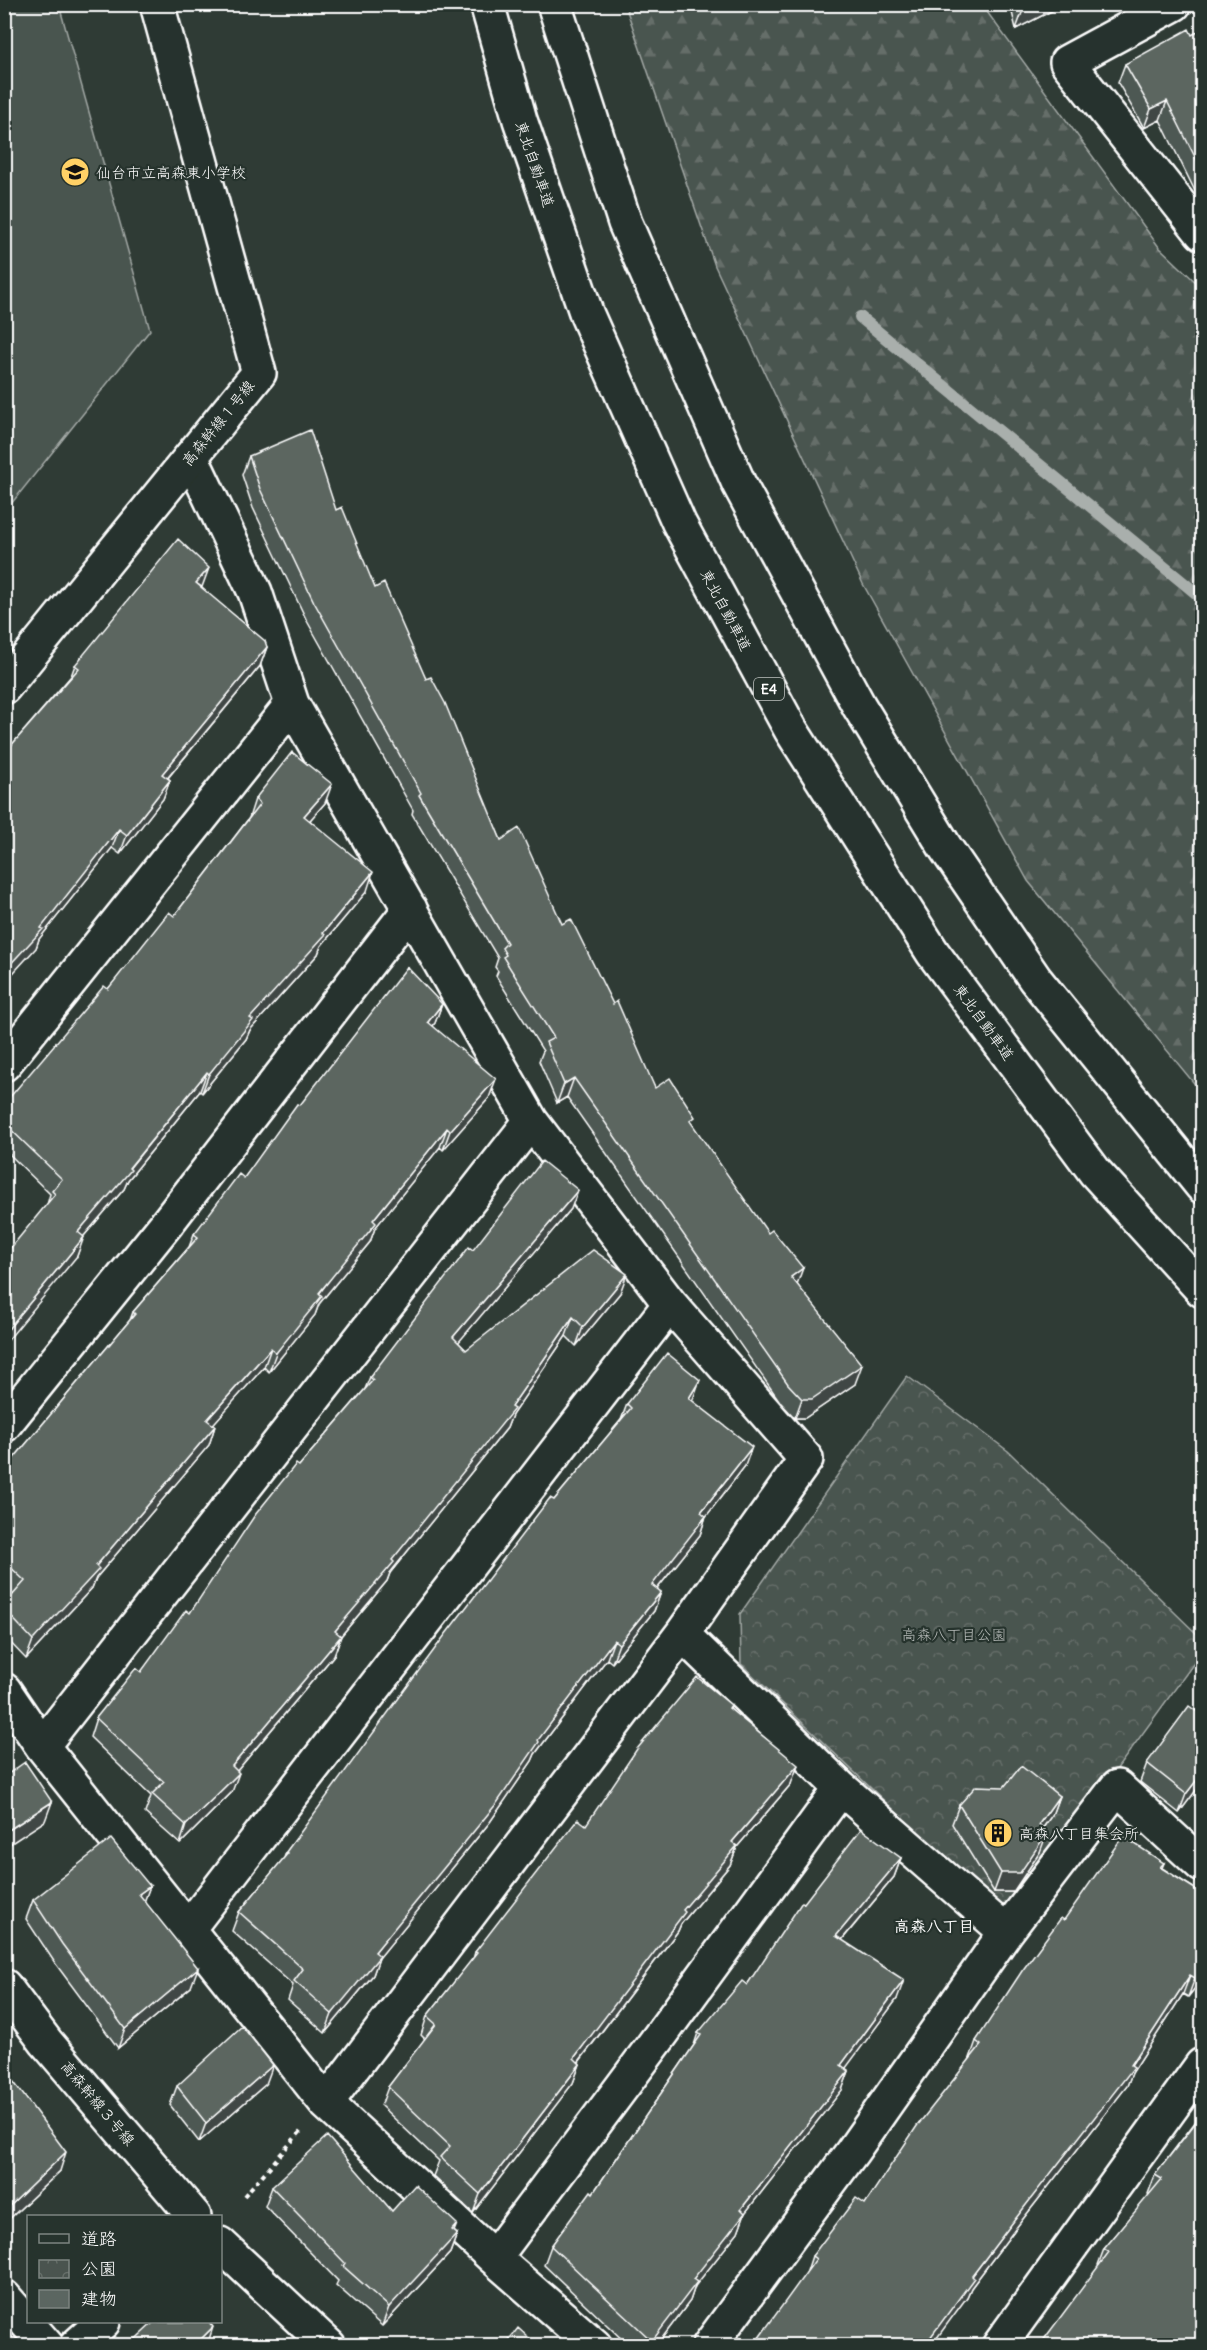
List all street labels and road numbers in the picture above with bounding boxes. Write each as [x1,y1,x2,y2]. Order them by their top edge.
street label: 東北自動車道 [511,118,559,210]
street label: 高森幹線１号線 [178,376,258,470]
street label: 東北自動車道 [696,566,756,654]
road number: E4 [754,678,784,700]
street label: 東北自動車道 [950,980,1018,1064]
street label: 高森幹線３号線 [57,2057,139,2149]

